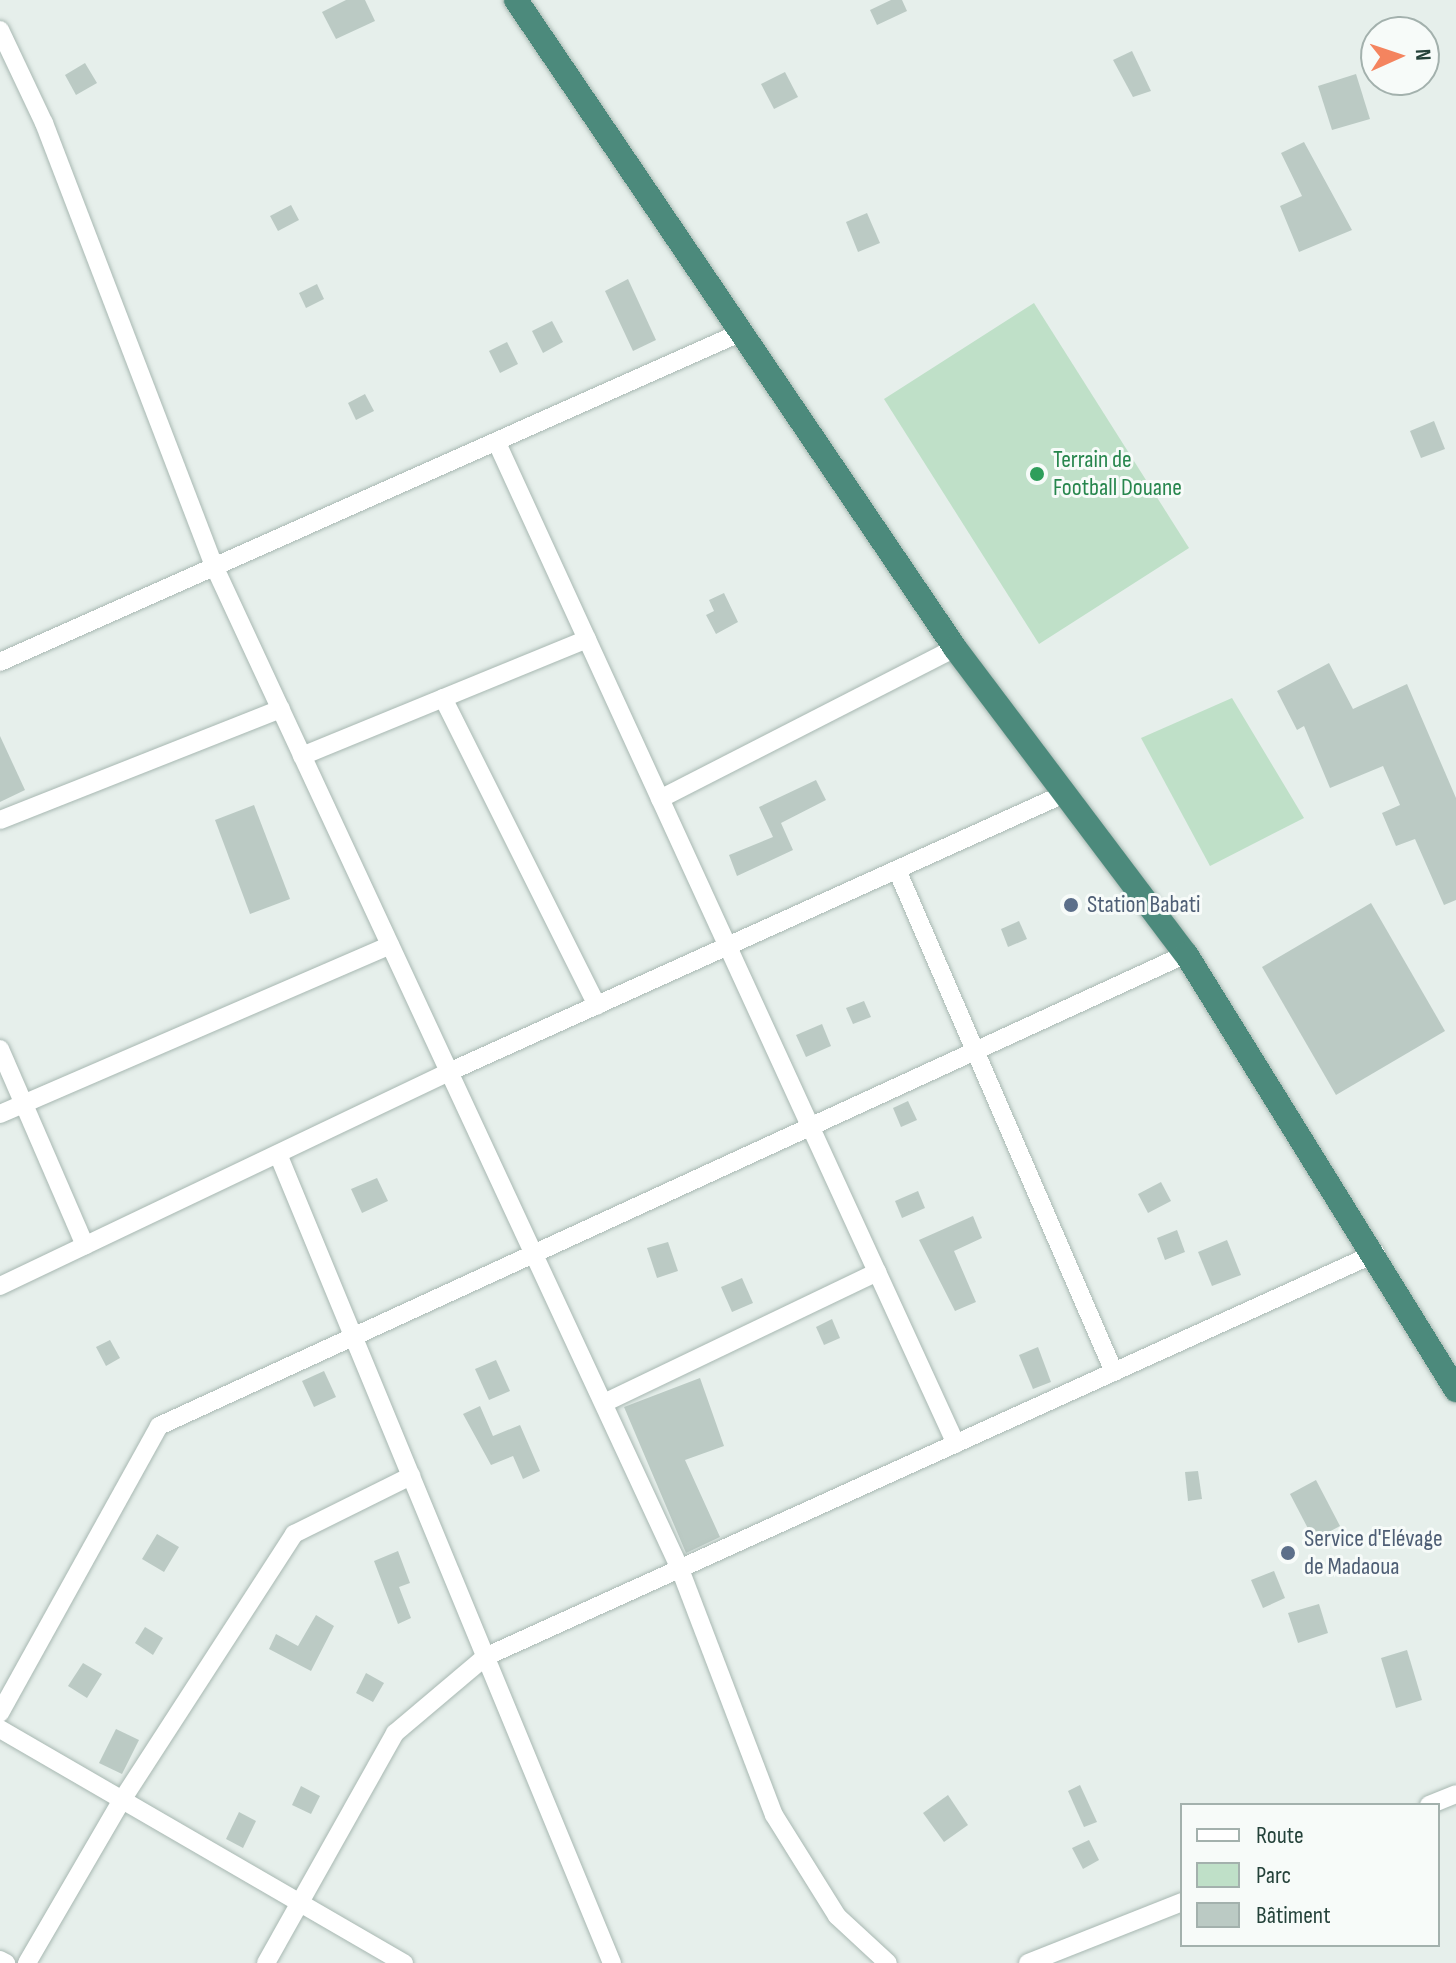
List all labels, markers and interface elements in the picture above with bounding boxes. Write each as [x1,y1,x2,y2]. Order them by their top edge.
north arrow [1360,16,1440,96]
text: N [1409,48,1436,61]
place label: Terrain de Football Douane [1053,446,1182,502]
marker: Terrain de Football Douane [1028,465,1046,483]
place label: Station Babati [1087,891,1200,919]
marker: Station Babati [1062,896,1080,914]
place label: Service d'Elévage de Madaoua [1304,1525,1443,1581]
marker: Service d'Elévage de Madaoua [1279,1544,1297,1562]
legend [1180,1803,1440,1947]
text: Route [1256,1821,1304,1850]
text: Parc [1256,1861,1291,1890]
text: Bâtiment [1256,1901,1331,1930]

